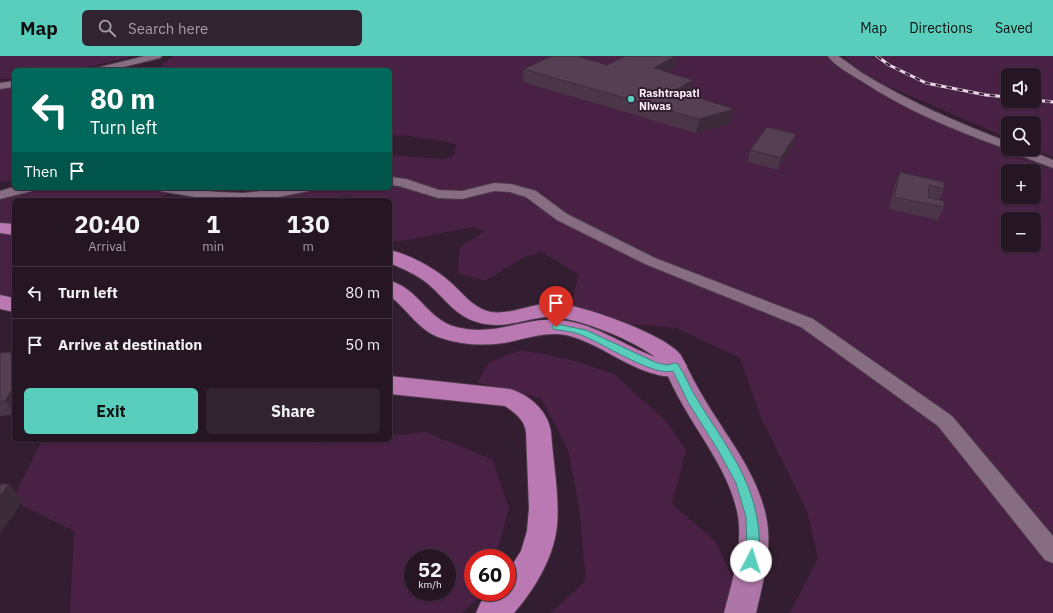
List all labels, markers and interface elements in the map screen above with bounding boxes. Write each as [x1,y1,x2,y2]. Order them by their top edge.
search box [82,10,362,46]
text: Map [20,16,58,40]
icon: search [96,17,118,39]
text: Search here [128,19,208,38]
text: Map [860,19,887,37]
text: Directions [909,19,973,37]
text: Saved [995,19,1033,37]
map controls [1001,68,1041,252]
button: sound [1001,68,1041,108]
text: 80 m [90,80,155,117]
icon: left [24,84,76,136]
place label: Rashtrapati Niwas [639,86,700,113]
marker: Rashtrapati Niwas [626,94,636,104]
text: Turn left [90,116,158,139]
button: search [1001,116,1041,156]
icon: arrive [66,160,88,182]
text: Then [24,162,58,181]
button: + [1001,164,1041,204]
text: 20:40 [74,208,140,240]
text: 1 [206,208,220,240]
text: 130 [286,208,330,240]
button: − [1001,212,1041,252]
text: Arrival [88,238,126,255]
text: min [202,238,224,255]
text: m [302,238,314,255]
icon: left [24,282,46,304]
text: Turn left [58,283,118,302]
text: 80 m [345,283,380,302]
pin [539,286,573,327]
icon: arrive [545,292,567,314]
icon: arrive [24,334,46,356]
text: Arrive at destination [58,335,202,354]
text: 50 m [345,335,380,354]
button: Exit [24,388,198,434]
button: Share [206,388,380,434]
position arrow [730,540,772,582]
speed limit sign: 60 [464,549,516,601]
text: 52 [418,556,442,583]
text: km/h [418,578,442,591]

